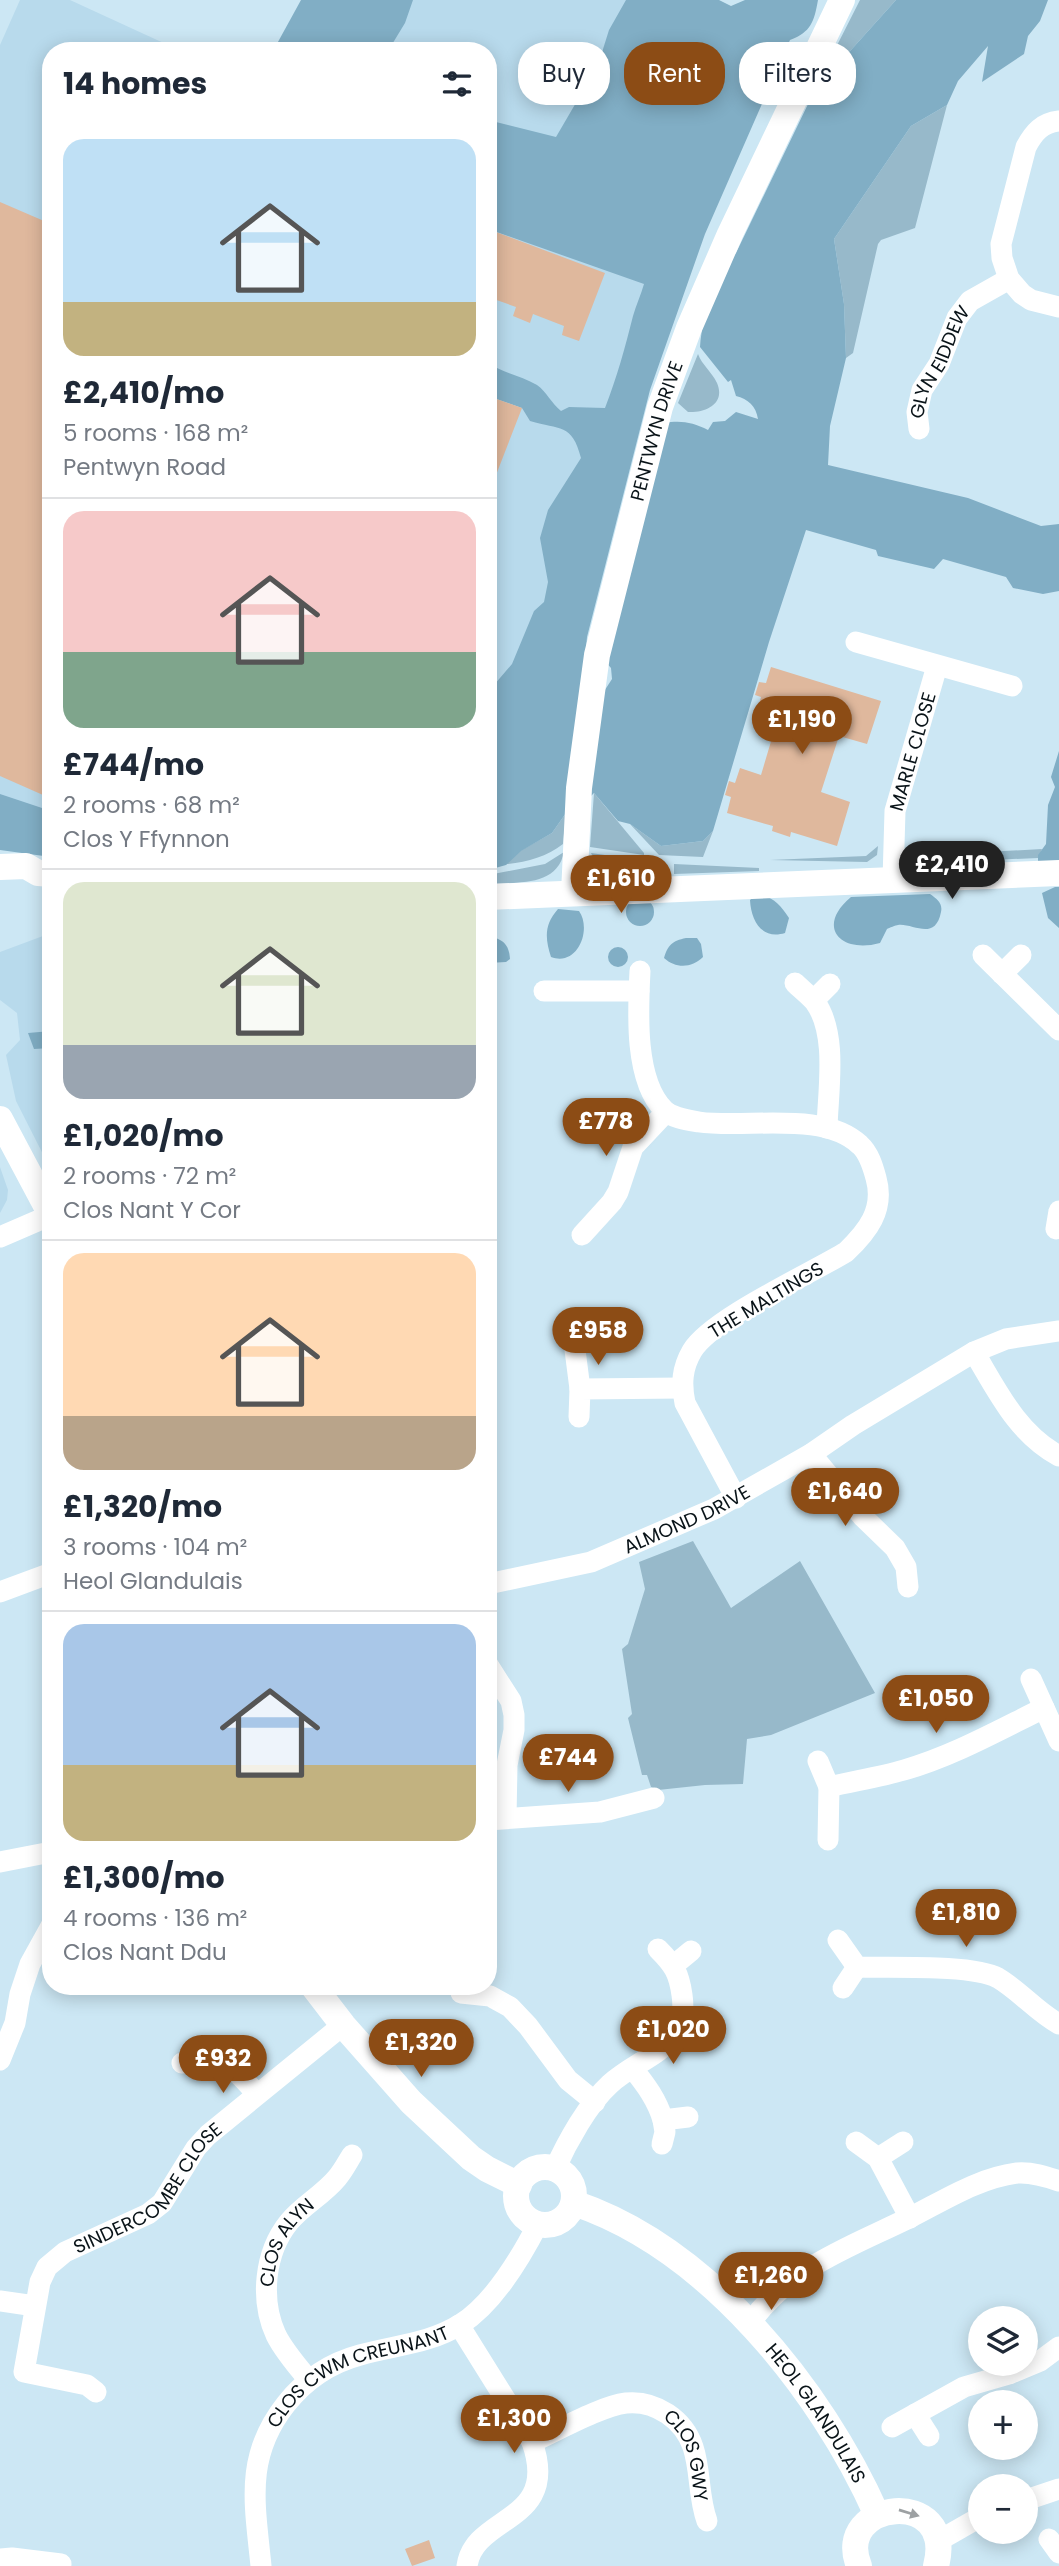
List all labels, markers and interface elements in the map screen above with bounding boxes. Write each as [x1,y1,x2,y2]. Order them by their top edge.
chip: Buy [518,42,610,105]
chip: Rent [624,42,725,105]
chip: Filters [739,42,856,105]
text: 14 homes [63,62,207,105]
icon: filters [438,65,476,103]
icon: home [207,185,333,311]
street label: GLYN EIDDEW [902,299,976,421]
street label: PENTWYN DRIVE [623,357,689,504]
text: £2,410/mo [63,371,224,414]
text: 5 rooms · 168 m² [63,417,248,449]
text: Pentwyn Road [63,451,226,483]
icon: home [207,557,333,683]
street label: MARLE CLOSE [882,689,942,814]
pin: £1,190 [745,696,859,756]
text: £1,190 [768,703,836,735]
text: £744/mo [63,743,204,786]
text: 2 rooms · 68 m² [63,789,240,821]
text: Clos Y Ffynnon [63,823,230,855]
pin: £2,410 [895,842,1009,901]
text: £2,410 [915,848,989,880]
pin: £1,610 [564,856,678,915]
text: £1,610 [587,862,655,894]
icon: home [207,928,333,1054]
pin: £778 [565,1098,647,1158]
text: £778 [579,1105,633,1137]
text: £1,020/mo [63,1114,224,1157]
text: 2 rooms · 72 m² [63,1160,236,1192]
text: Clos Nant Y Cor [63,1194,241,1226]
street label: THE MALTINGS [703,1255,829,1345]
icon: home [207,1299,333,1425]
pin: £958 [557,1308,639,1367]
text: £958 [568,1314,628,1346]
pin: £1,640 [788,1468,902,1528]
text: £1,640 [807,1475,883,1507]
street label: ALMOND DRIVE [619,1478,755,1560]
text: £1,320/mo [63,1485,222,1528]
text: 3 rooms · 104 m² [63,1531,247,1563]
text: Heol Glandulais [63,1565,243,1597]
icon: home [207,1670,333,1796]
pin: £1,050 [879,1676,993,1735]
text: £1,050 [898,1682,974,1714]
pin: £744 [527,1734,609,1794]
text: £744 [539,1741,597,1773]
text: £1,300/mo [63,1856,225,1899]
pin: £1,810 [909,1890,1023,1949]
text: £1,810 [931,1896,1001,1928]
text: 4 rooms · 136 m² [63,1902,247,1934]
text: Clos Nant Ddu [63,1936,227,1968]
pin: £1,020 [616,2007,730,2066]
text: £1,020 [636,2013,710,2045]
pin: £1,320 [364,2020,478,2079]
text: £1,320 [385,2026,457,2058]
pin: £932 [182,2036,264,2095]
text: £932 [195,2042,251,2074]
street label: SINDERCOMBE CLOSE [69,2116,227,2260]
street label: CLOS ALYN [253,2191,319,2288]
pin: £1,260 [714,2252,828,2312]
text: £1,260 [734,2259,808,2291]
map controls [968,2306,1038,2544]
button: layers [968,2306,1038,2376]
street label: CLOS CWM CREUNANT [260,2319,453,2433]
street label: HEOL GLANDULAIS [760,2337,873,2488]
button: + [968,2390,1038,2460]
pin: £1,300 [457,2396,571,2455]
text: £1,300 [477,2402,551,2434]
street label: CLOS GWY [658,2403,715,2503]
button: − [968,2474,1038,2544]
one-way arrow [899,2509,920,2519]

